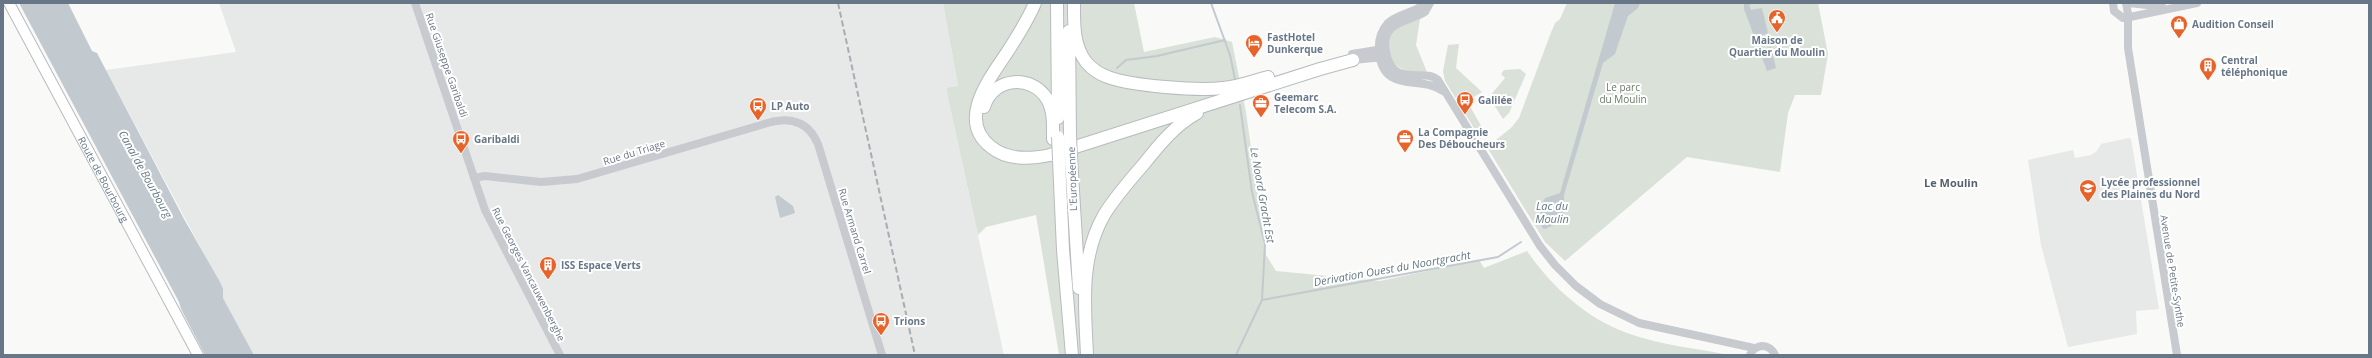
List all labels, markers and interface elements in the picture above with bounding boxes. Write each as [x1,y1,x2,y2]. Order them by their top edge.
public building icon: Maison de Quartier du Moulin [1767,8,1787,33]
street label: Rue Giuseppe Garibaldi [423,11,471,119]
shop icon: Audition Conseil [2169,14,2189,39]
place label: Audition Conseil [2192,17,2274,31]
place label: FastHotel Dunkerque [1267,30,1323,56]
hotel icon: FastHotel Dunkerque [1244,33,1264,58]
place label: Maison de Quartier du Moulin [1729,33,1825,59]
place label: Central téléphonique [2221,53,2288,79]
building icon: Central téléphonique [2198,56,2218,81]
park label: Le parc du Moulin [1599,80,1647,106]
place label: Geemarc Telecom S.A. [1274,90,1337,116]
bus stop icon: Galilée [1455,90,1475,115]
office icon: Geemarc Telecom S.A. [1251,93,1271,118]
place label: Galilée [1478,93,1512,107]
bus stop icon: LP Auto [748,96,768,121]
place label: LP Auto [771,99,810,113]
place label: La Compagnie Des Déboucheurs [1418,125,1505,151]
water label: Canal de Bourbourg [116,128,177,222]
office icon: La Compagnie Des Déboucheurs [1395,128,1415,153]
bus stop icon: Garibaldi [451,129,471,154]
place label: Garibaldi [474,132,520,146]
street label: Route de Bourbourg [75,134,133,225]
street label: Rue du Triage [601,136,667,168]
street label: L'Européenne [1064,146,1080,211]
water label: Le Noord Gracht Est [1247,146,1279,245]
district label: Le Moulin [1924,175,1978,190]
place label: Lycée professionnel des Plaines du Nord [2101,175,2200,201]
school or university icon: Lycée professionnel des Plaines du Nord [2078,178,2098,203]
street label: Rue Armand Carrel [835,187,875,275]
water label: Lac du Moulin [1535,198,1569,226]
street label: Rue Georges Vancauwenberghe [489,205,569,344]
street label: Avenue de Petite-Synthe [2157,214,2189,329]
water label: Derivation Ouest du Noortgracht [1312,247,1472,289]
building icon: ISS Espace Verts [538,255,558,280]
place label: ISS Espace Verts [561,258,641,272]
bus stop icon: Trions [871,311,891,336]
place label: Trions [894,314,925,328]

